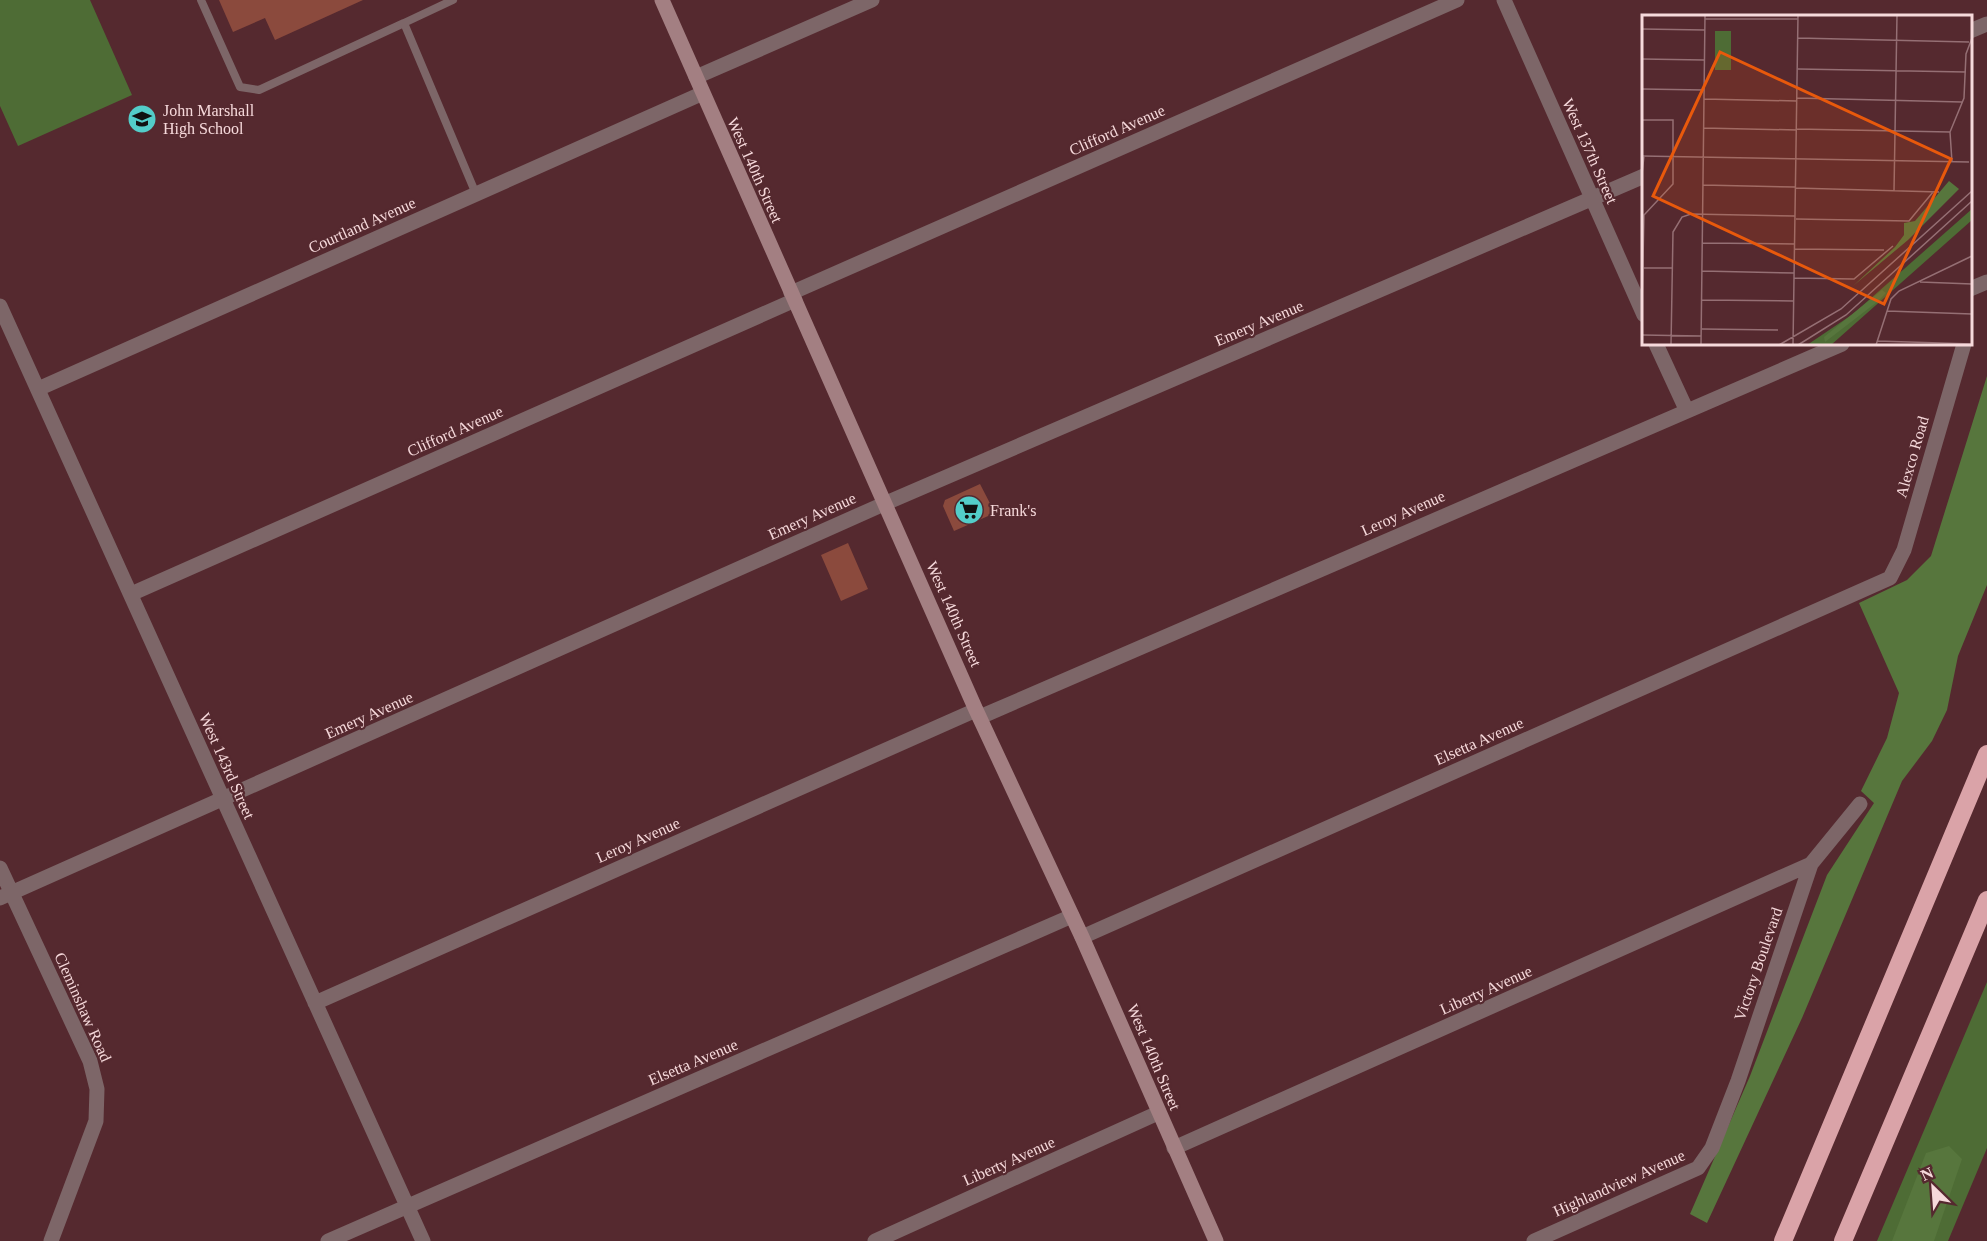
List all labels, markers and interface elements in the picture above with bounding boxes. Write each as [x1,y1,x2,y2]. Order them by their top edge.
inset map [1642,15,1972,345]
street label: West 137th Street [1559,96,1621,207]
street label: Clifford Avenue [1067,101,1167,159]
place label: John Marshall High School [163,102,255,138]
school or university icon: John Marshall High School [126,103,158,135]
street label: West 140th Street [724,115,786,226]
street label: Courtland Avenue [306,194,418,256]
street label: Emery Avenue [1212,297,1306,350]
street label: Clifford Avenue [405,402,505,460]
street label: Alexco Road [1892,414,1932,500]
street label: Leroy Avenue [1358,487,1448,540]
street label: Emery Avenue [765,489,859,544]
supermarket icon: Frank's [953,494,985,526]
place label: Frank's [990,502,1036,519]
street label: West 140th Street [923,559,985,670]
street label: Emery Avenue [322,688,416,743]
street label: West 143rd Street [196,710,258,822]
street label: Elsetta Avenue [1432,714,1526,768]
street label: Leroy Avenue [593,814,683,867]
street label: Victory Boulevard [1731,905,1786,1023]
street label: Cleminshaw Road [51,950,115,1064]
street label: Liberty Avenue [1437,962,1535,1019]
street label: West 140th Street [1124,1002,1184,1113]
street label: Elsetta Avenue [646,1036,740,1088]
street label: Liberty Avenue [960,1133,1058,1190]
street label: Highlandview Avenue [1551,1146,1688,1221]
north arrow [1903,1157,1963,1217]
text: N [1918,1164,1936,1184]

